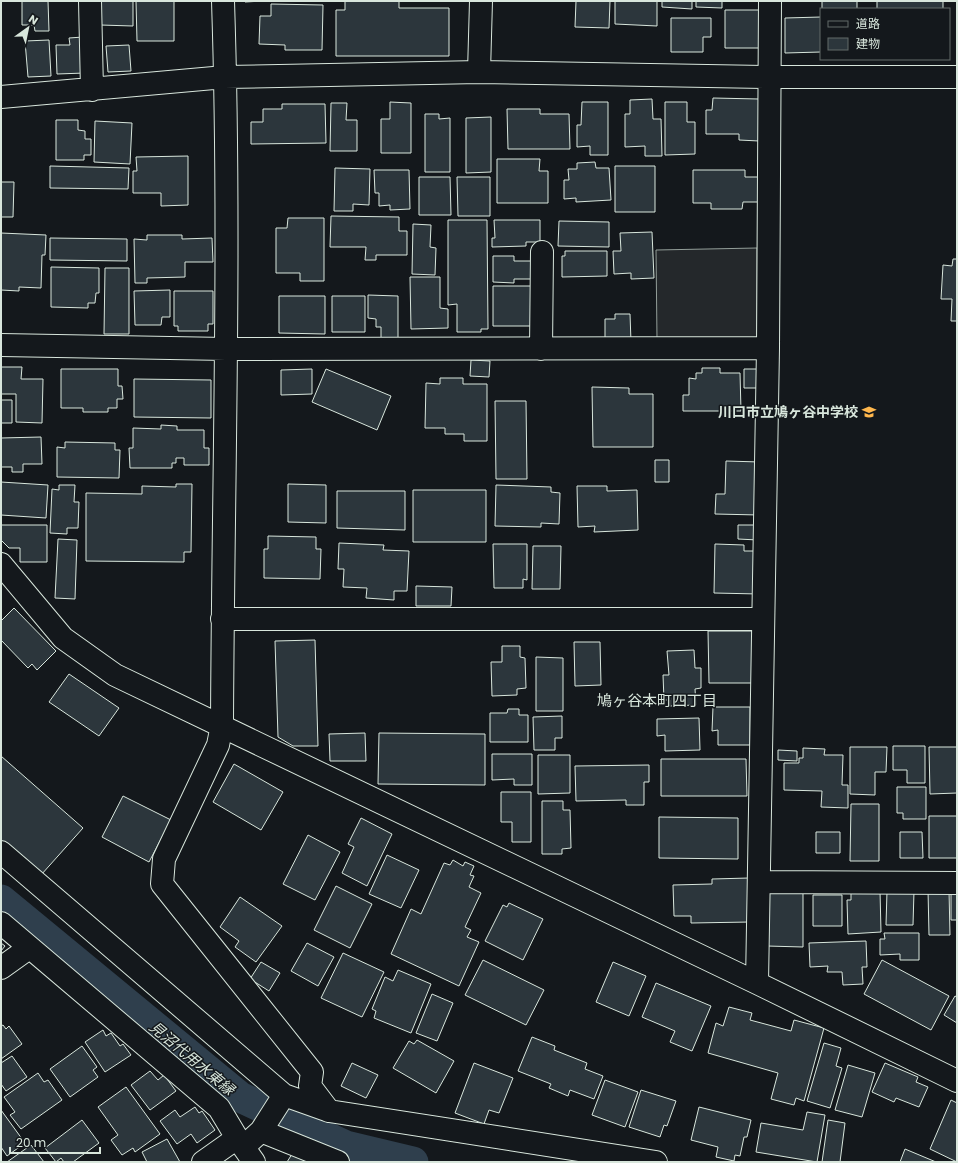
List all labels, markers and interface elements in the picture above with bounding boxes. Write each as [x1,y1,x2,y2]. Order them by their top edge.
north arrow [8,8,48,48]
legend [820,8,950,60]
text: N [26,11,41,29]
text: 道路 [856,15,880,32]
text: 建物 [856,35,880,52]
place label: 川口市立鳩ヶ谷中学校 [718,402,858,422]
school or university icon: 川口市立鳩ヶ谷中学校 [861,404,877,420]
district label: 鳩ヶ谷本町四丁目 [597,690,717,711]
water label: 見沼代用水東縁 [145,1016,240,1101]
scale bar [10,1129,100,1155]
text: 20 m [16,1134,46,1151]

